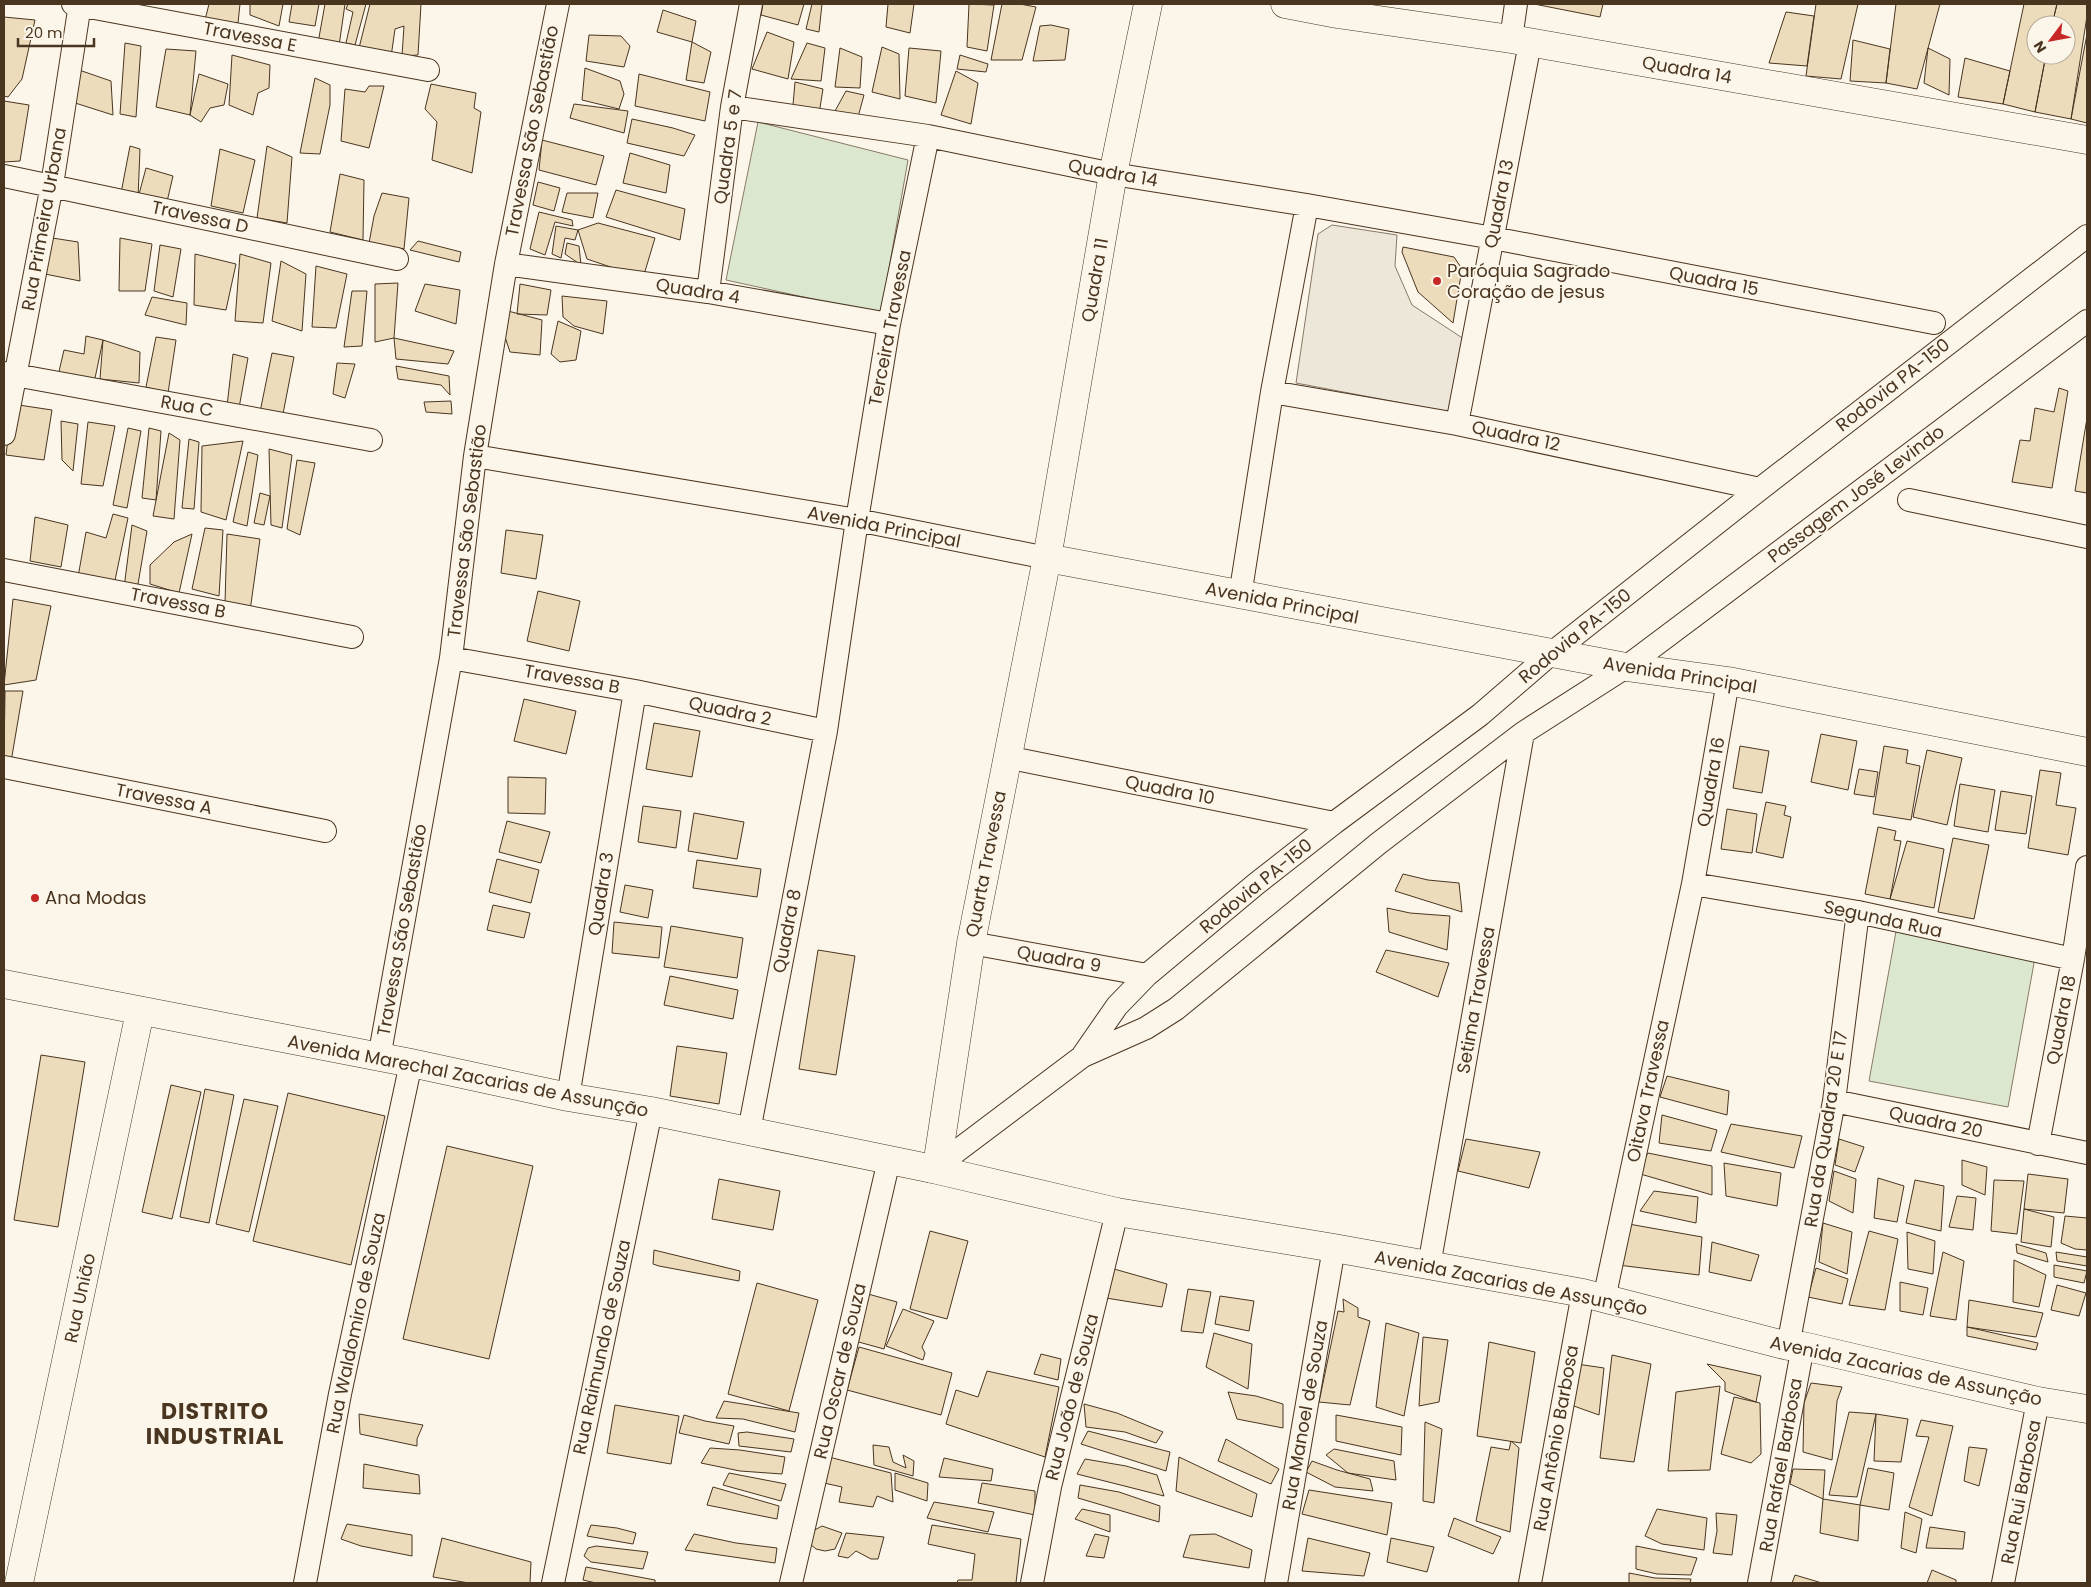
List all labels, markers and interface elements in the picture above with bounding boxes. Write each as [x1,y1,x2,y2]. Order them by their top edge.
scale bar [18,15,94,47]
street label: Travessa E [201,15,299,58]
north arrow [2026,15,2076,65]
text: 20 m [25,22,63,43]
street label: Travessa São Sebastião [499,23,564,239]
text: N [2029,37,2051,57]
street label: Quadra 14 [1640,49,1734,90]
street label: Quadra 5 e 7 [707,88,748,206]
street label: Rua Primeira Urbana [15,125,72,313]
street label: Quadra 14 [1066,152,1160,193]
street label: Quadra 13 [1478,157,1519,251]
street label: Travessa D [149,194,251,239]
street label: Quadra 11 [1075,236,1114,324]
street label: Terceira Travessa [862,248,917,408]
place label: Paróquia Sagrado Coração de jesus [1447,258,1610,304]
street label: Quadra 15 [1667,260,1761,301]
street label: Quadra 4 [654,272,742,310]
marker: Paróquia Sagrado Coração de jesus [1431,275,1443,287]
street label: Rodovia PA-150 [1830,332,1955,437]
street label: Rua C [159,389,216,422]
street label: Quadra 12 [1470,414,1563,457]
street label: Passagem José Levindo [1762,419,1949,568]
street label: Travessa São Sebastião [441,423,492,639]
street label: Avenida Principal [805,499,963,554]
street label: Avenida Principal [1203,575,1361,630]
street label: Travessa B [128,581,228,624]
street label: Rodovia PA-150 [1513,582,1636,689]
street label: Avenida Principal [1601,650,1759,699]
street label: Travessa B [522,658,622,699]
street label: Quadra 2 [686,690,774,731]
street label: Quadra 16 [1690,735,1731,829]
street label: Quadra 10 [1123,769,1217,810]
street label: Travessa A [114,777,214,820]
street label: Quarta Travessa [959,788,1012,939]
street label: Travessa São Sebastião [371,822,432,1038]
street label: Rodovia PA-150 [1194,832,1317,939]
street label: Quadra 3 [582,850,619,938]
place label: Ana Modas [45,885,146,910]
street label: Quadra 8 [766,887,807,975]
marker: Ana Modas [29,892,41,904]
street label: Segunda Rua [1821,894,1945,943]
street label: Setima Travessa [1450,924,1501,1075]
street label: Quadra 9 [1015,939,1103,978]
street label: Quadra 18 [2040,973,2081,1067]
street label: Oitava Travessa [1620,1017,1675,1165]
street label: Avenida Marechal Zacarias de Assunção [286,1028,651,1123]
street label: Rua da Quadra 20 E 17 [1798,1029,1853,1229]
street label: Quadra 20 [1887,1099,1985,1144]
street label: Rua Waldomiro de Souza [320,1210,391,1436]
street label: Rua Raimundo de Souza [567,1237,637,1457]
street label: Avenida Zacarias de Assunção [1372,1244,1650,1321]
street label: Rua União [58,1251,101,1345]
street label: Rua Oscar de Souza [807,1281,872,1461]
street label: Rua João de Souza [1039,1311,1104,1483]
street label: Rua Manoel de Souza [1275,1318,1334,1512]
street label: Avenida Zacarias de Assunção [1768,1329,2045,1412]
street label: Rua Antônio Barbosa [1527,1343,1584,1533]
street label: Rua Rafael Barbosa [1753,1376,1808,1554]
district label: DISTRITO INDUSTRIAL [146,1396,284,1452]
street label: Rua Rui Barbosa [1994,1418,2047,1566]

